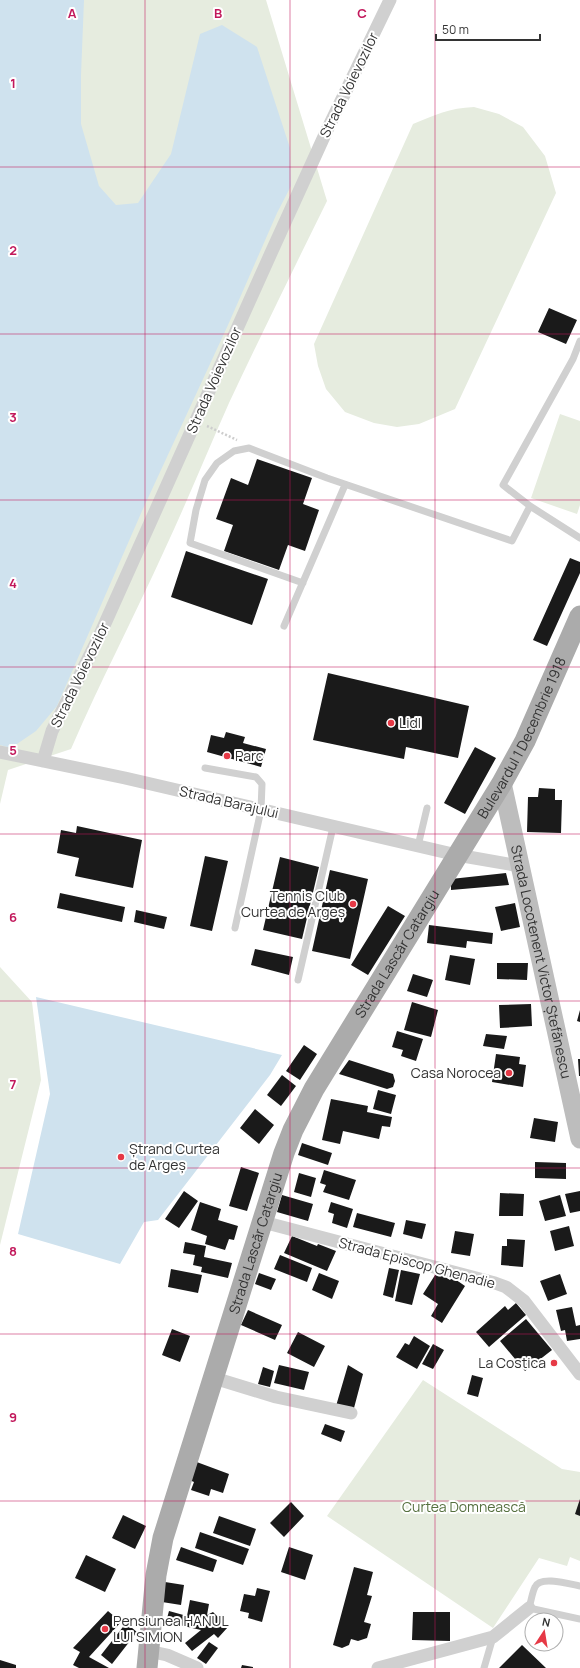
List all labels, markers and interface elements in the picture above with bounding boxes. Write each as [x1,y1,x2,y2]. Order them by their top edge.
text: A [68,4,77,22]
text: B [214,4,222,22]
text: C [357,4,367,22]
scale bar [436,16,540,42]
text: 50 m [442,21,469,38]
street label: Strada Voievozilor [315,29,382,141]
text: 1 [10,74,16,92]
text: 2 [9,241,17,259]
street label: Strada Voievozilor [182,323,246,436]
text: 3 [9,408,17,426]
text: 4 [9,574,17,592]
street label: Strada Voievozilor [46,619,113,731]
street label: Bulevardul 1 Decembrie 1918 [473,654,570,822]
place label: Lidl [399,713,421,732]
marker: Lidl [386,718,396,728]
text: 5 [9,741,17,759]
place label: Parc [235,746,264,765]
marker: Parc [222,751,232,761]
street label: Strada Barajului [178,781,281,822]
street label: Strada Locotenent Victor Ștefănescu [507,843,576,1080]
place label: Tennis Club Curtea de Argeș [241,886,345,921]
street label: Strada Lascăr Catargiu [350,886,443,1021]
marker: Tennis Club Curtea de Argeș [348,899,358,909]
text: 6 [9,908,17,926]
place label: Casa Norocea [411,1063,501,1082]
marker: Casa Norocea [504,1068,514,1078]
text: 7 [10,1075,17,1093]
place label: Ștrand Curtea de Argeș [129,1139,220,1174]
marker: Ștrand Curtea de Argeș [116,1152,126,1162]
street label: Strada Lascăr Catargiu [224,1170,286,1316]
street label: Strada Episcop Ghenadie [337,1232,498,1293]
text: 8 [9,1242,17,1260]
place label: La Costica [478,1353,546,1372]
marker: La Costica [549,1358,559,1368]
text: 9 [9,1408,17,1426]
park label: Curtea Domnească [402,1497,526,1516]
place label: Pensiunea HANUL LUI SIMION [113,1611,229,1646]
north arrow [524,1612,564,1652]
text: N [541,1614,552,1630]
marker: Pensiunea HANUL LUI SIMION [100,1624,110,1634]

